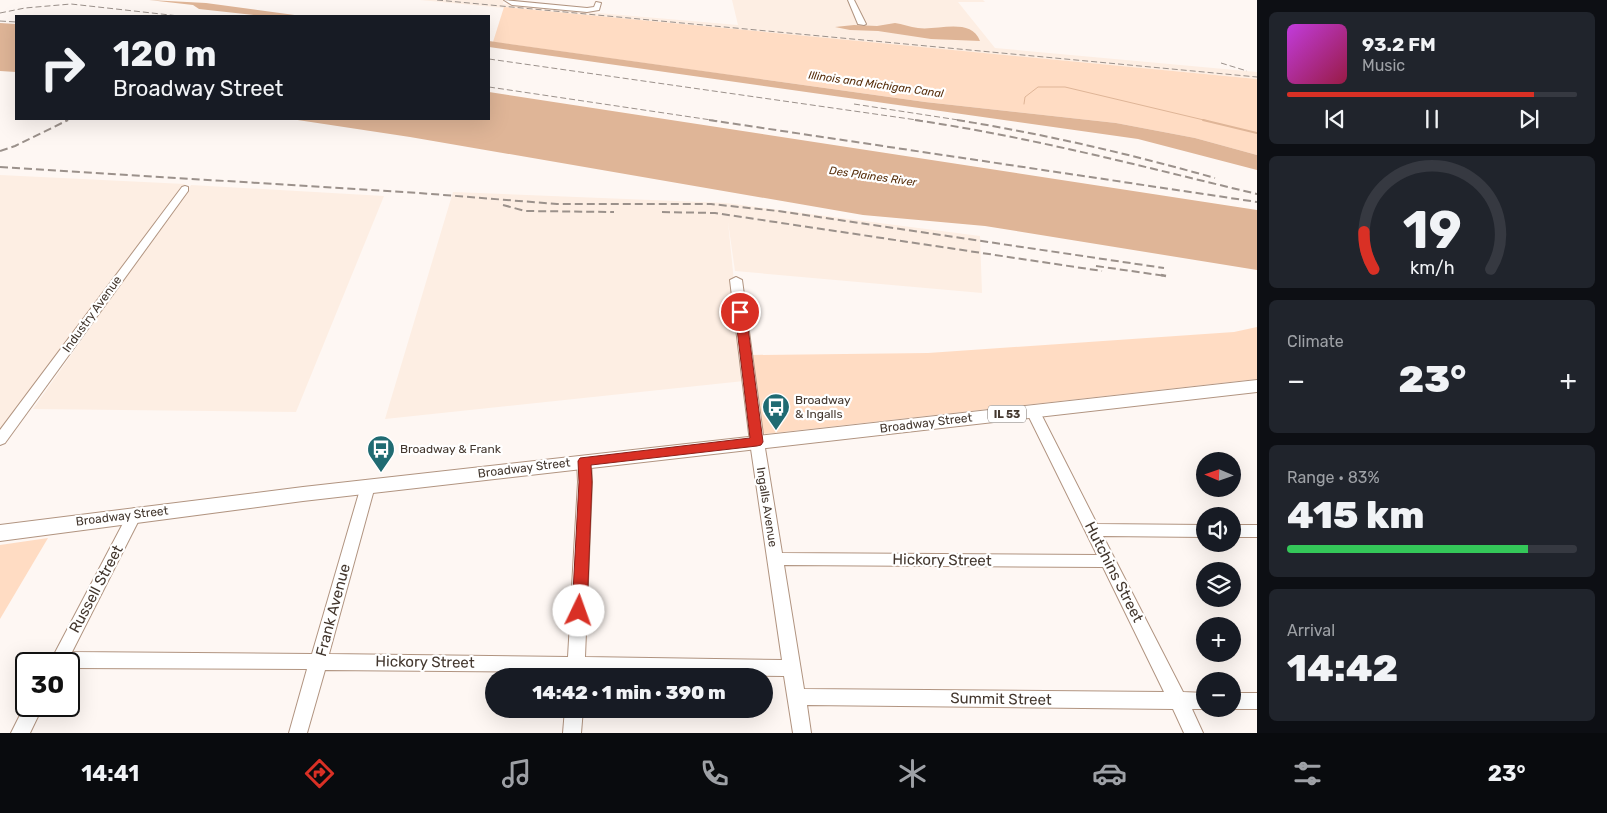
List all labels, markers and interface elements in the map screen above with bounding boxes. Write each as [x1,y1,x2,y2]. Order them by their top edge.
text: 120 m [113,33,216,75]
text: 93.2 FM [1362,33,1436,56]
icon: right [30,35,95,100]
text: Music [1362,56,1405,75]
water label: Illinois and Michigan Canal [808,69,945,100]
text: Broadway Street [113,75,283,102]
icon: previous [1321,105,1349,133]
icon: pause [1418,105,1446,133]
icon: next [1515,105,1543,133]
water label: Des Plaines River [828,164,918,189]
text: 19 [1402,199,1462,261]
text: km/h [1410,257,1454,278]
street label: Industry Avenue [60,273,125,355]
pin [719,291,761,333]
icon: arrive [726,298,754,326]
text: Climate [1287,332,1344,351]
text: 23° [1399,356,1466,402]
text: − [1287,364,1305,397]
text: + [1560,364,1577,397]
bus stop icon: Broadway & Ingalls [761,392,791,431]
place label: Broadway & Ingalls [795,393,851,421]
road number: IL 53 [988,406,1026,422]
street label: Broadway Street [879,410,973,436]
bus stop icon: Broadway & Frank [366,434,396,473]
place label: Broadway & Frank [400,442,502,456]
north arrow [1196,452,1241,498]
map controls [1196,452,1241,717]
street label: Broadway Street [477,455,571,481]
street label: Ingalls Avenue [754,466,780,548]
text: Range · 83% [1287,468,1380,487]
text: 415 km [1287,492,1425,538]
street label: Broadway Street [75,503,169,529]
button: sound [1196,507,1241,552]
street label: Hutchins Street [1081,519,1147,625]
street label: Russell Street [65,542,127,636]
street label: Hickory Street [892,550,992,570]
street label: Frank Avenue [312,562,354,658]
button: layers [1196,562,1241,607]
position arrow [552,584,604,636]
button: + [1196,617,1241,662]
text: Arrival [1287,621,1335,640]
text: 14:42 [1287,645,1398,691]
speed limit sign: 30 [15,652,80,717]
street label: Hickory Street [375,652,475,672]
button: − [1196,672,1241,717]
text: 14:42 · 1 min · 390 m [532,681,726,704]
street label: Summit Street [950,689,1052,709]
icon: directions [302,756,337,791]
icon: music [499,756,534,791]
icon: phone [697,756,732,791]
icon: climate [895,756,930,791]
icon: car [1092,756,1127,791]
icon: filters [1290,756,1325,791]
text: 14:41 [81,760,139,787]
text: 23° [1488,760,1526,787]

